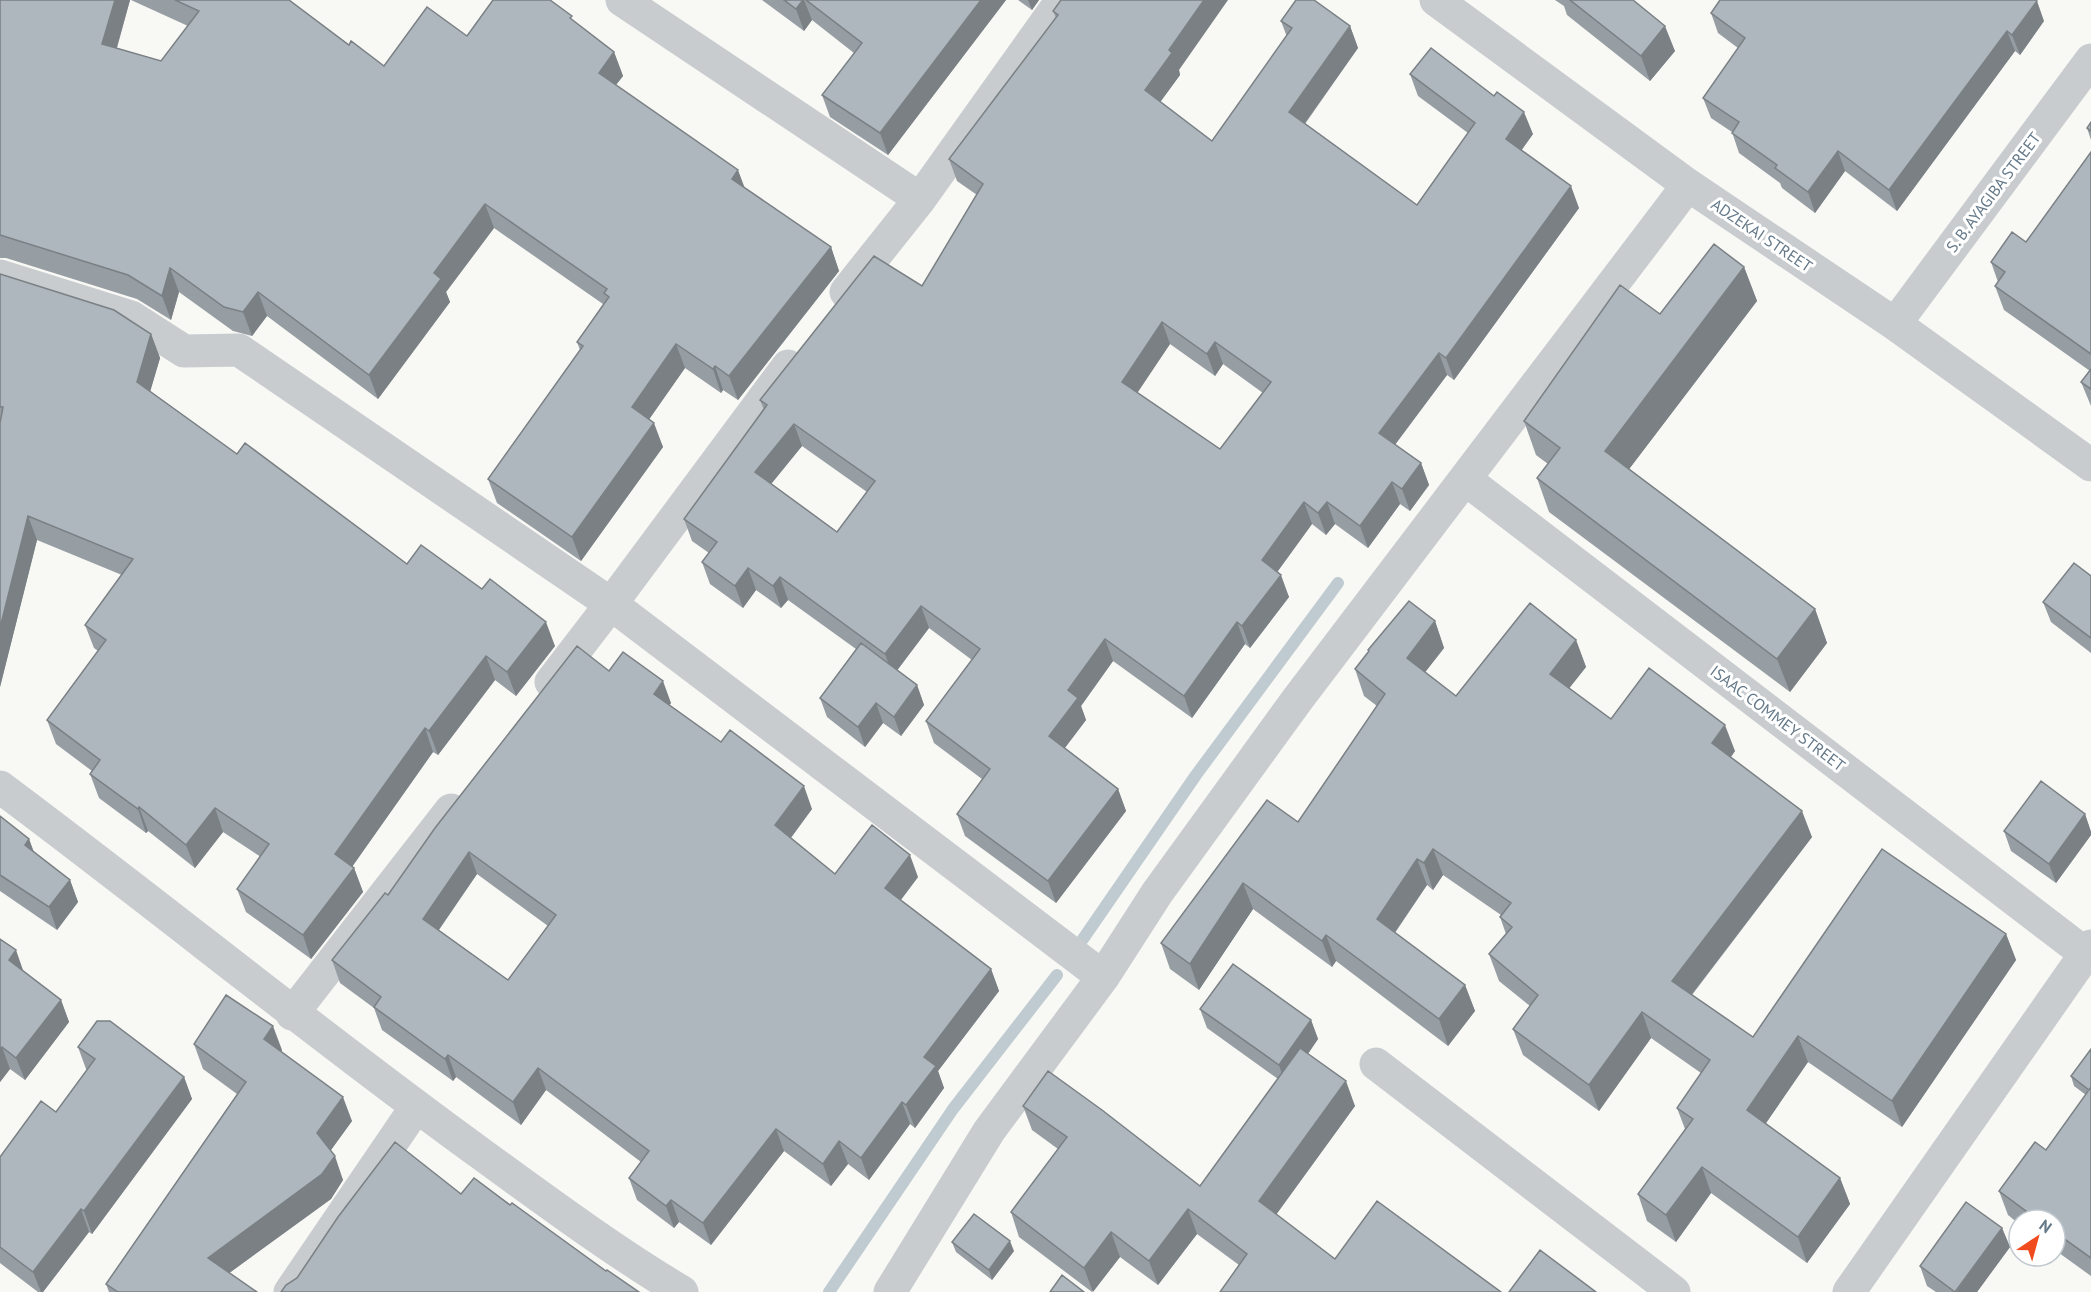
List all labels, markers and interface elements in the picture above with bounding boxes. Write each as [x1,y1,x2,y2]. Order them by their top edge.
street label: S. B. AYAGIBA STREET [1941,128,2045,256]
street label: ADZEKAI STREET [1708,194,1816,276]
street label: ISAAC COMMEY STREET [1707,661,1849,775]
north arrow [2007,1208,2067,1268]
text: N [2036,1215,2056,1237]

